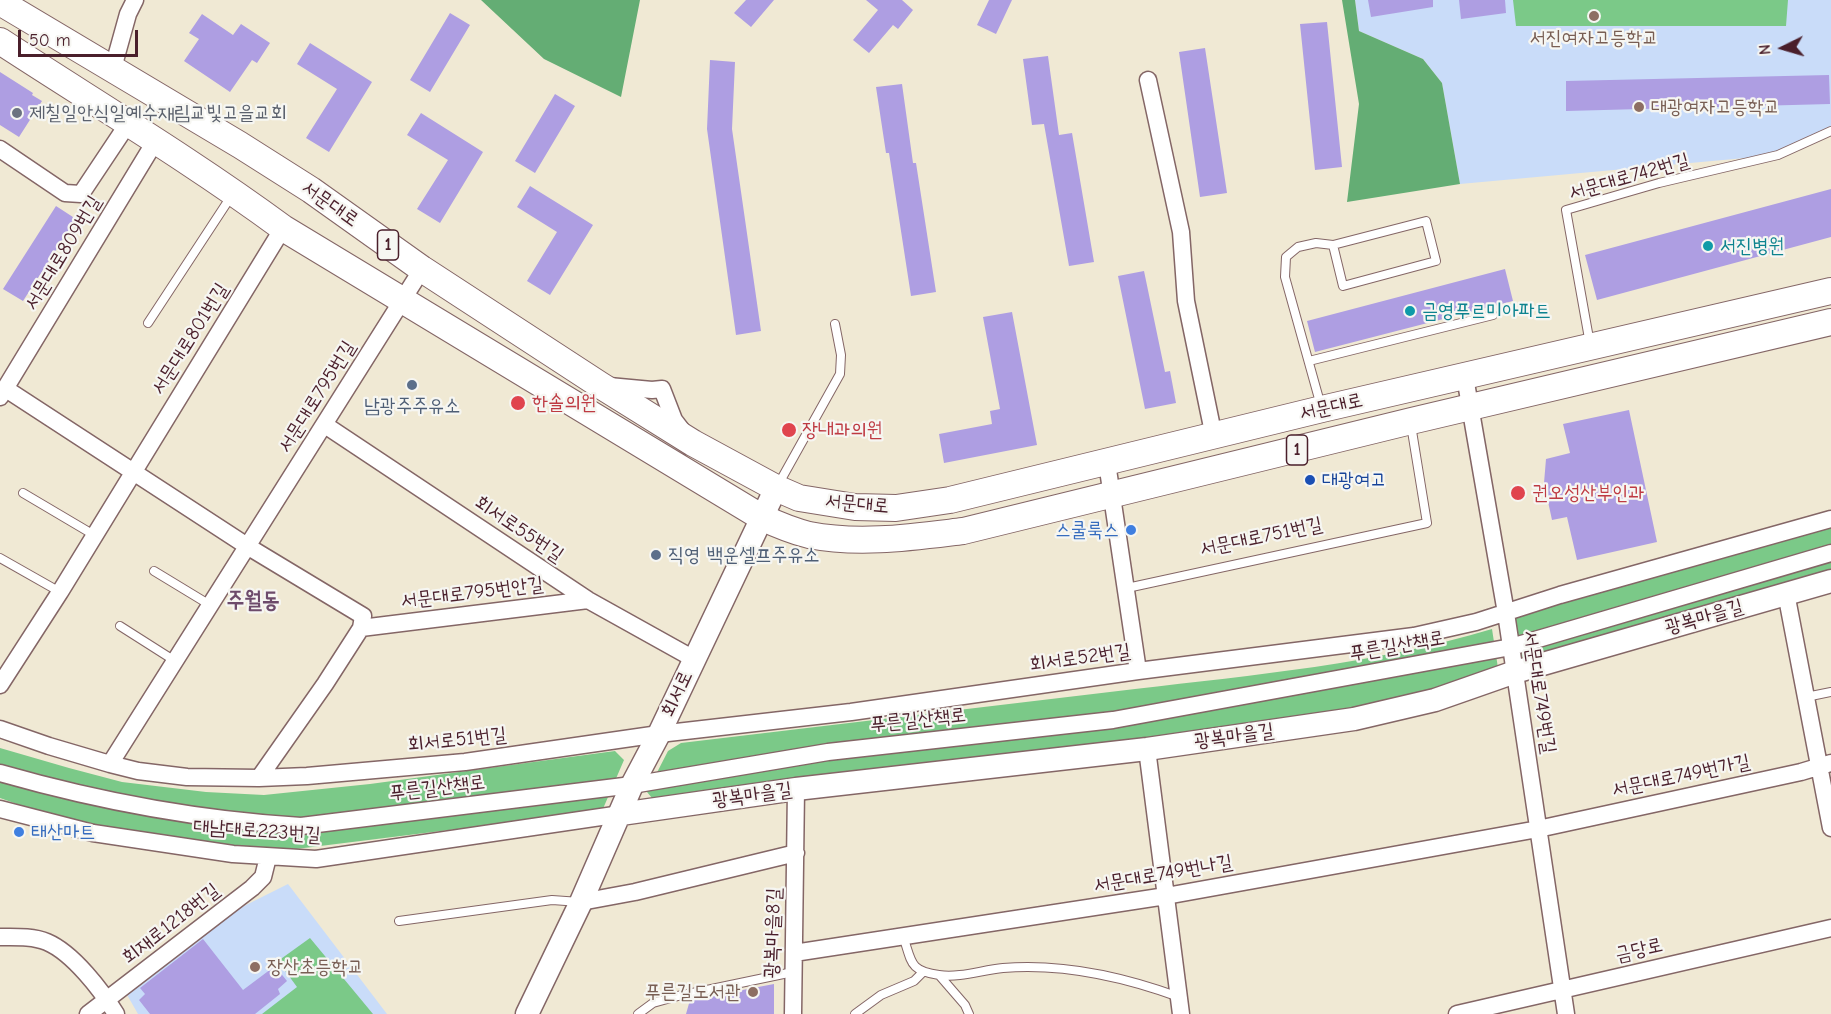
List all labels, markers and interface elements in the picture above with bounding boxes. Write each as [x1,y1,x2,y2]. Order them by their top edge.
marker: 서진여자고등학교 [1587,9,1601,23]
scale bar [21,18,141,56]
north arrow [1753,18,1813,78]
place label: 서진여자고등학교 [1530,26,1658,50]
text: 50 m [29,30,71,51]
text: N [1756,44,1774,56]
place label: 대광여자고등학교 [1651,95,1780,119]
marker: 대광여자고등학교 [1632,100,1646,114]
place label: 제칠일안식일예수재림교빛고을교회 [29,101,287,125]
marker: 제칠일안식일예수재림교빛고을교회 [10,106,24,120]
street label: 서문대로742번길 [1566,148,1692,206]
street label: 서문대로 [297,176,363,232]
street label: 서문대로809번길 [19,191,107,315]
road number: 1 [378,230,398,260]
place label: 서진병원 [1720,234,1784,258]
marker: 서진병원 [1701,239,1715,253]
street label: 서문대로801번길 [146,279,234,399]
place label: 금영푸르미아파트 [1422,299,1551,323]
marker: 금영푸르미아파트 [1403,304,1417,318]
street label: 서문대로795번길 [273,337,361,457]
marker: 남광주주유소 [405,378,419,392]
street label: 서문대로 [1297,388,1365,426]
place label: 한솔의원 [532,391,596,415]
place label: 남광주주유소 [364,394,460,418]
marker: 한솔의원 [509,394,527,412]
place label: 장내과의원 [802,418,882,442]
marker: 장내과의원 [780,421,798,439]
road number: 1 [1286,435,1308,465]
place label: 대광여고 [1322,468,1386,492]
marker: 대광여고 [1303,473,1317,487]
place label: 권오성산부인과 [1532,481,1645,505]
marker: 권오성산부인과 [1509,484,1527,502]
street label: 서문대로 [824,489,890,519]
street label: 회서로55번길 [470,490,568,568]
street label: 서문대로751번길 [1197,512,1325,562]
place label: 스쿨룩스 [1055,518,1119,542]
marker: 스쿨룩스 [1124,523,1138,537]
place label: 직영 백운셀프주유소 [668,543,820,567]
marker: 직영 백운셀프주유소 [649,548,663,562]
street label: 서문대로795번안길 [399,572,545,614]
district label: 주월동 [226,588,280,614]
street label: 광복마을길 [1662,594,1746,640]
street label: 푸른길산책로 [1347,626,1447,666]
street label: 서문대로749번길 [1517,629,1561,755]
street label: 회서로52번길 [1028,639,1132,677]
street label: 회서로 [656,667,698,721]
street label: 푸른길산책로 [869,703,967,737]
street label: 광복마을길 [1192,719,1276,753]
street label: 회서로51번길 [406,723,508,757]
street label: 서문대로749번가길 [1610,750,1752,802]
street label: 푸른길산책로 [388,770,486,806]
street label: 광복마을길 [710,778,794,812]
street label: 대남대로223번길 [193,815,321,847]
place label: 태산마트 [31,820,95,844]
marker: 태산마트 [12,825,26,839]
street label: 서문대로749번나길 [1092,850,1234,898]
street label: 회재로1218번길 [117,879,225,969]
street label: 광복마을8길 [759,887,787,979]
street label: 금당로 [1613,933,1665,967]
place label: 장산초등학교 [267,955,364,979]
marker: 장산초등학교 [248,960,262,974]
place label: 푸른길도서관 [644,980,741,1004]
marker: 푸른길도서관 [746,985,760,999]

